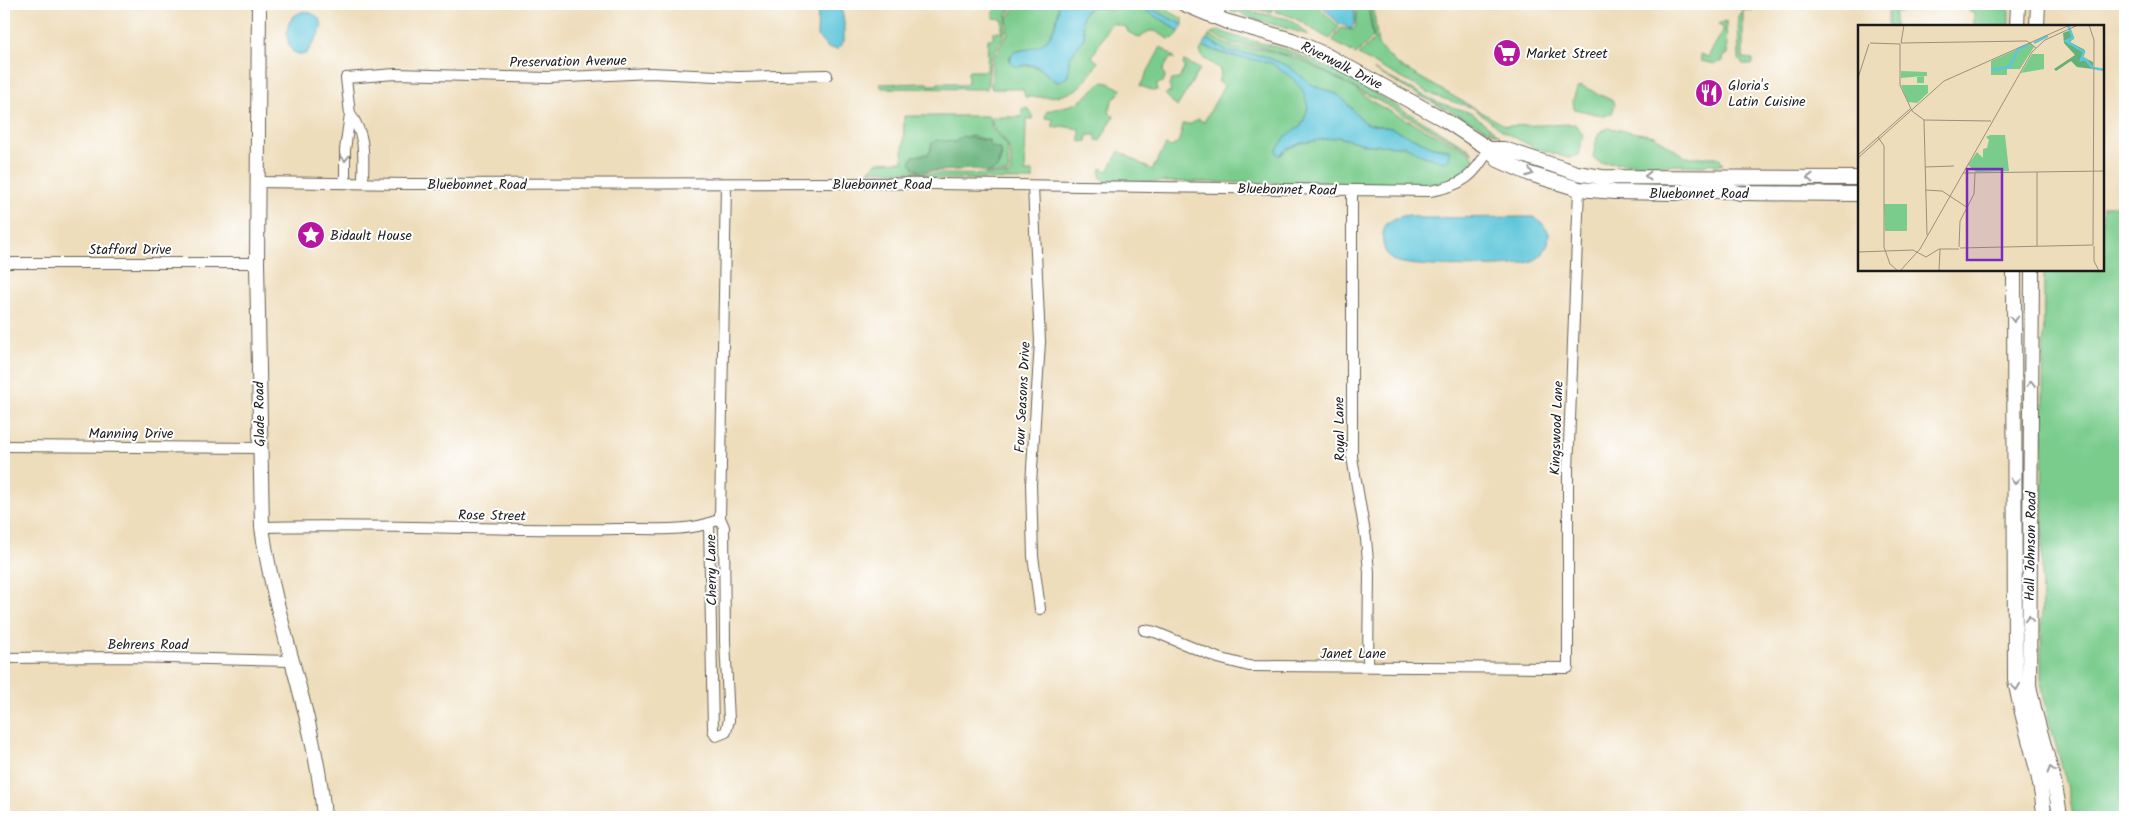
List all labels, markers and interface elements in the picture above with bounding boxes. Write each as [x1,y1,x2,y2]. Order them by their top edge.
inset map [1858,25,2104,271]
street label: Riverwalk Drive [1297,36,1387,96]
supermarket icon: Market Street [1492,38,1522,68]
place label: Market Street [1526,43,1608,65]
street label: Preservation Avenue [509,50,628,74]
place label: Gloria's Latin Cuisine [1728,75,1806,113]
restaurant icon: Gloria's Latin Cuisine [1694,78,1724,108]
one-way arrow [340,155,350,163]
one-way arrow [1525,167,1534,177]
one-way arrow [1644,171,1652,181]
one-way arrow [1806,173,1814,183]
street label: Bluebonnet Road [427,174,528,196]
street label: Bluebonnet Road [832,174,933,196]
street label: Bluebonnet Road [1237,178,1338,202]
street label: Bluebonnet Road [1649,183,1750,205]
place icon: Bidault House [296,220,326,250]
place label: Bidault House [330,225,412,247]
street label: Stafford Drive [89,239,172,261]
one-way arrow [2009,315,2019,323]
street label: Four Seasons Drive [1009,340,1037,453]
one-way arrow [2026,379,2036,387]
street label: Glade Road [248,380,272,447]
street label: Kingswood Lane [1544,380,1570,476]
street label: Royal Lane [1328,396,1352,462]
street label: Manning Drive [89,423,174,445]
one-way arrow [2010,478,2020,485]
street label: Hall Johnson Road [2019,490,2043,601]
street label: Rose Street [458,504,527,528]
street label: Cherry Lane [700,533,724,606]
one-way arrow [2024,615,2034,622]
street label: Behrens Road [108,634,189,656]
street label: Janet Lane [1320,643,1387,665]
one-way arrow [2010,684,2021,692]
one-way arrow [2046,766,2056,774]

